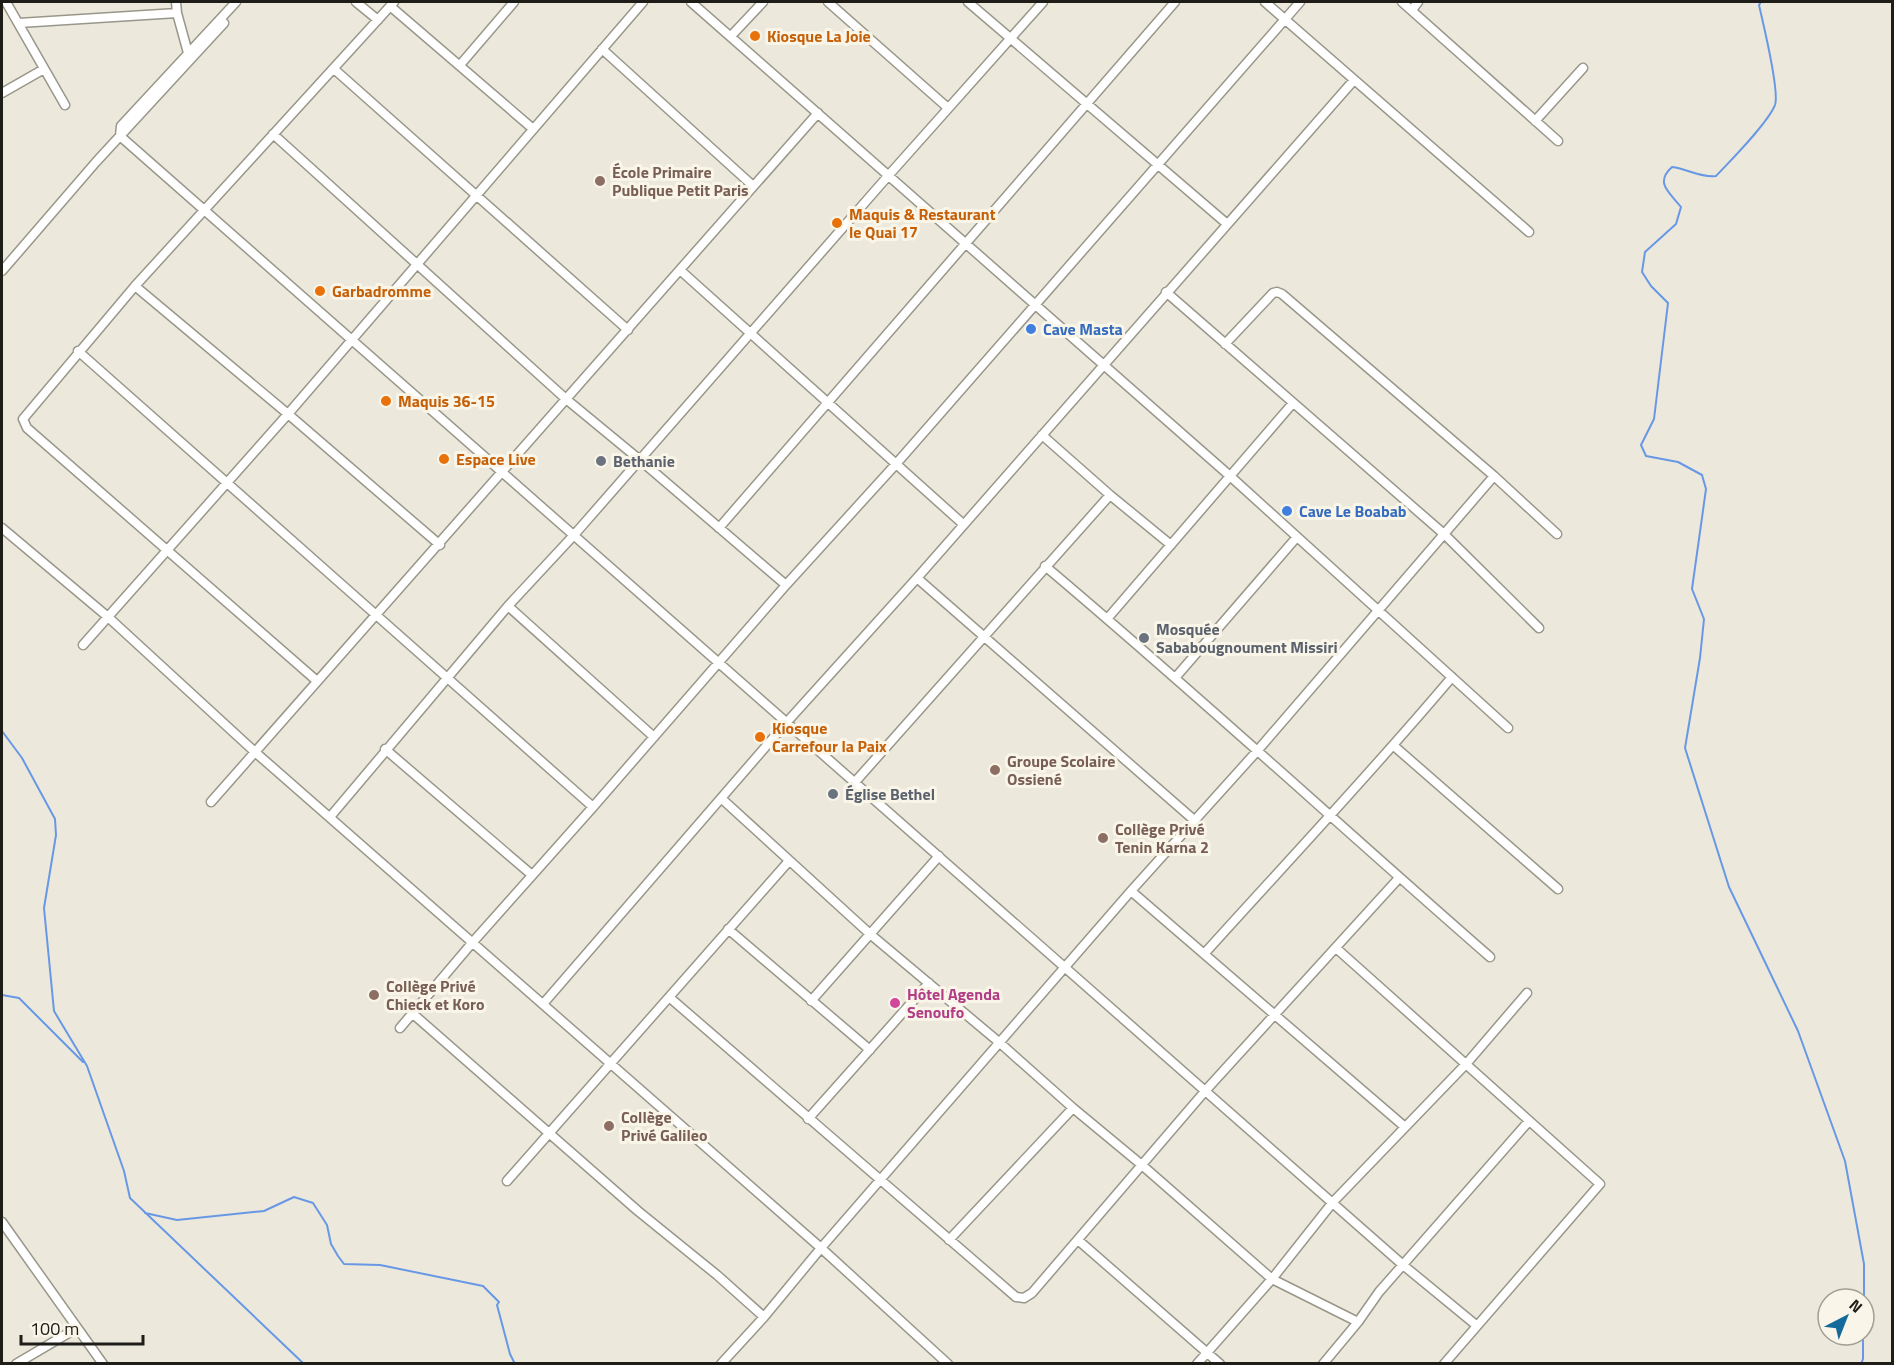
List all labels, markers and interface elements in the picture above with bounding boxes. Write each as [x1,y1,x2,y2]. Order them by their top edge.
place label: Kiosque La Joie [767,24,871,48]
marker: Kiosque La Joie [748,29,762,43]
place label: École Primaire Publique Petit Paris [612,160,749,202]
marker: École Primaire Publique Petit Paris [593,174,607,188]
place label: Maquis & Restaurant le Quai 17 [849,202,996,244]
marker: Maquis & Restaurant le Quai 17 [830,216,844,230]
place label: Garbadromme [332,279,431,303]
marker: Garbadromme [313,284,327,298]
place label: Cave Masta [1043,317,1123,341]
marker: Cave Masta [1024,322,1038,336]
place label: Maquis 36-15 [398,389,495,413]
marker: Maquis 36-15 [379,394,393,408]
place label: Espace Live [456,447,536,471]
place label: Bethanie [613,449,675,473]
marker: Espace Live [437,452,451,466]
marker: Bethanie [594,454,608,468]
place label: Cave Le Boabab [1299,499,1407,523]
marker: Cave Le Boabab [1280,504,1294,518]
place label: Mosquée Sababougnoument Missiri [1156,617,1338,659]
marker: Mosquée Sababougnoument Missiri [1137,631,1151,645]
place label: Kiosque Carrefour la Paix [772,716,887,758]
marker: Kiosque Carrefour la Paix [753,730,767,744]
place label: Groupe Scolaire Ossiené [1007,749,1116,791]
marker: Groupe Scolaire Ossiené [988,763,1002,777]
place label: Église Bethel [845,782,935,806]
marker: Église Bethel [826,787,840,801]
place label: Collège Privé Tenin Karna 2 [1115,817,1209,859]
marker: Collège Privé Tenin Karna 2 [1096,831,1110,845]
place label: Collège Privé Chieck et Koro [386,974,484,1016]
place label: Hôtel Agenda Senoufo [907,982,1000,1024]
marker: Collège Privé Chieck et Koro [367,988,381,1002]
marker: Hôtel Agenda Senoufo [888,996,902,1010]
place label: Collège Privé Galileo [621,1105,707,1147]
marker: Collège Privé Galileo [602,1119,616,1133]
north arrow [1816,1287,1876,1347]
text: N [1844,1293,1868,1318]
scale bar [21,1308,142,1346]
text: 100 m [30,1315,79,1342]

